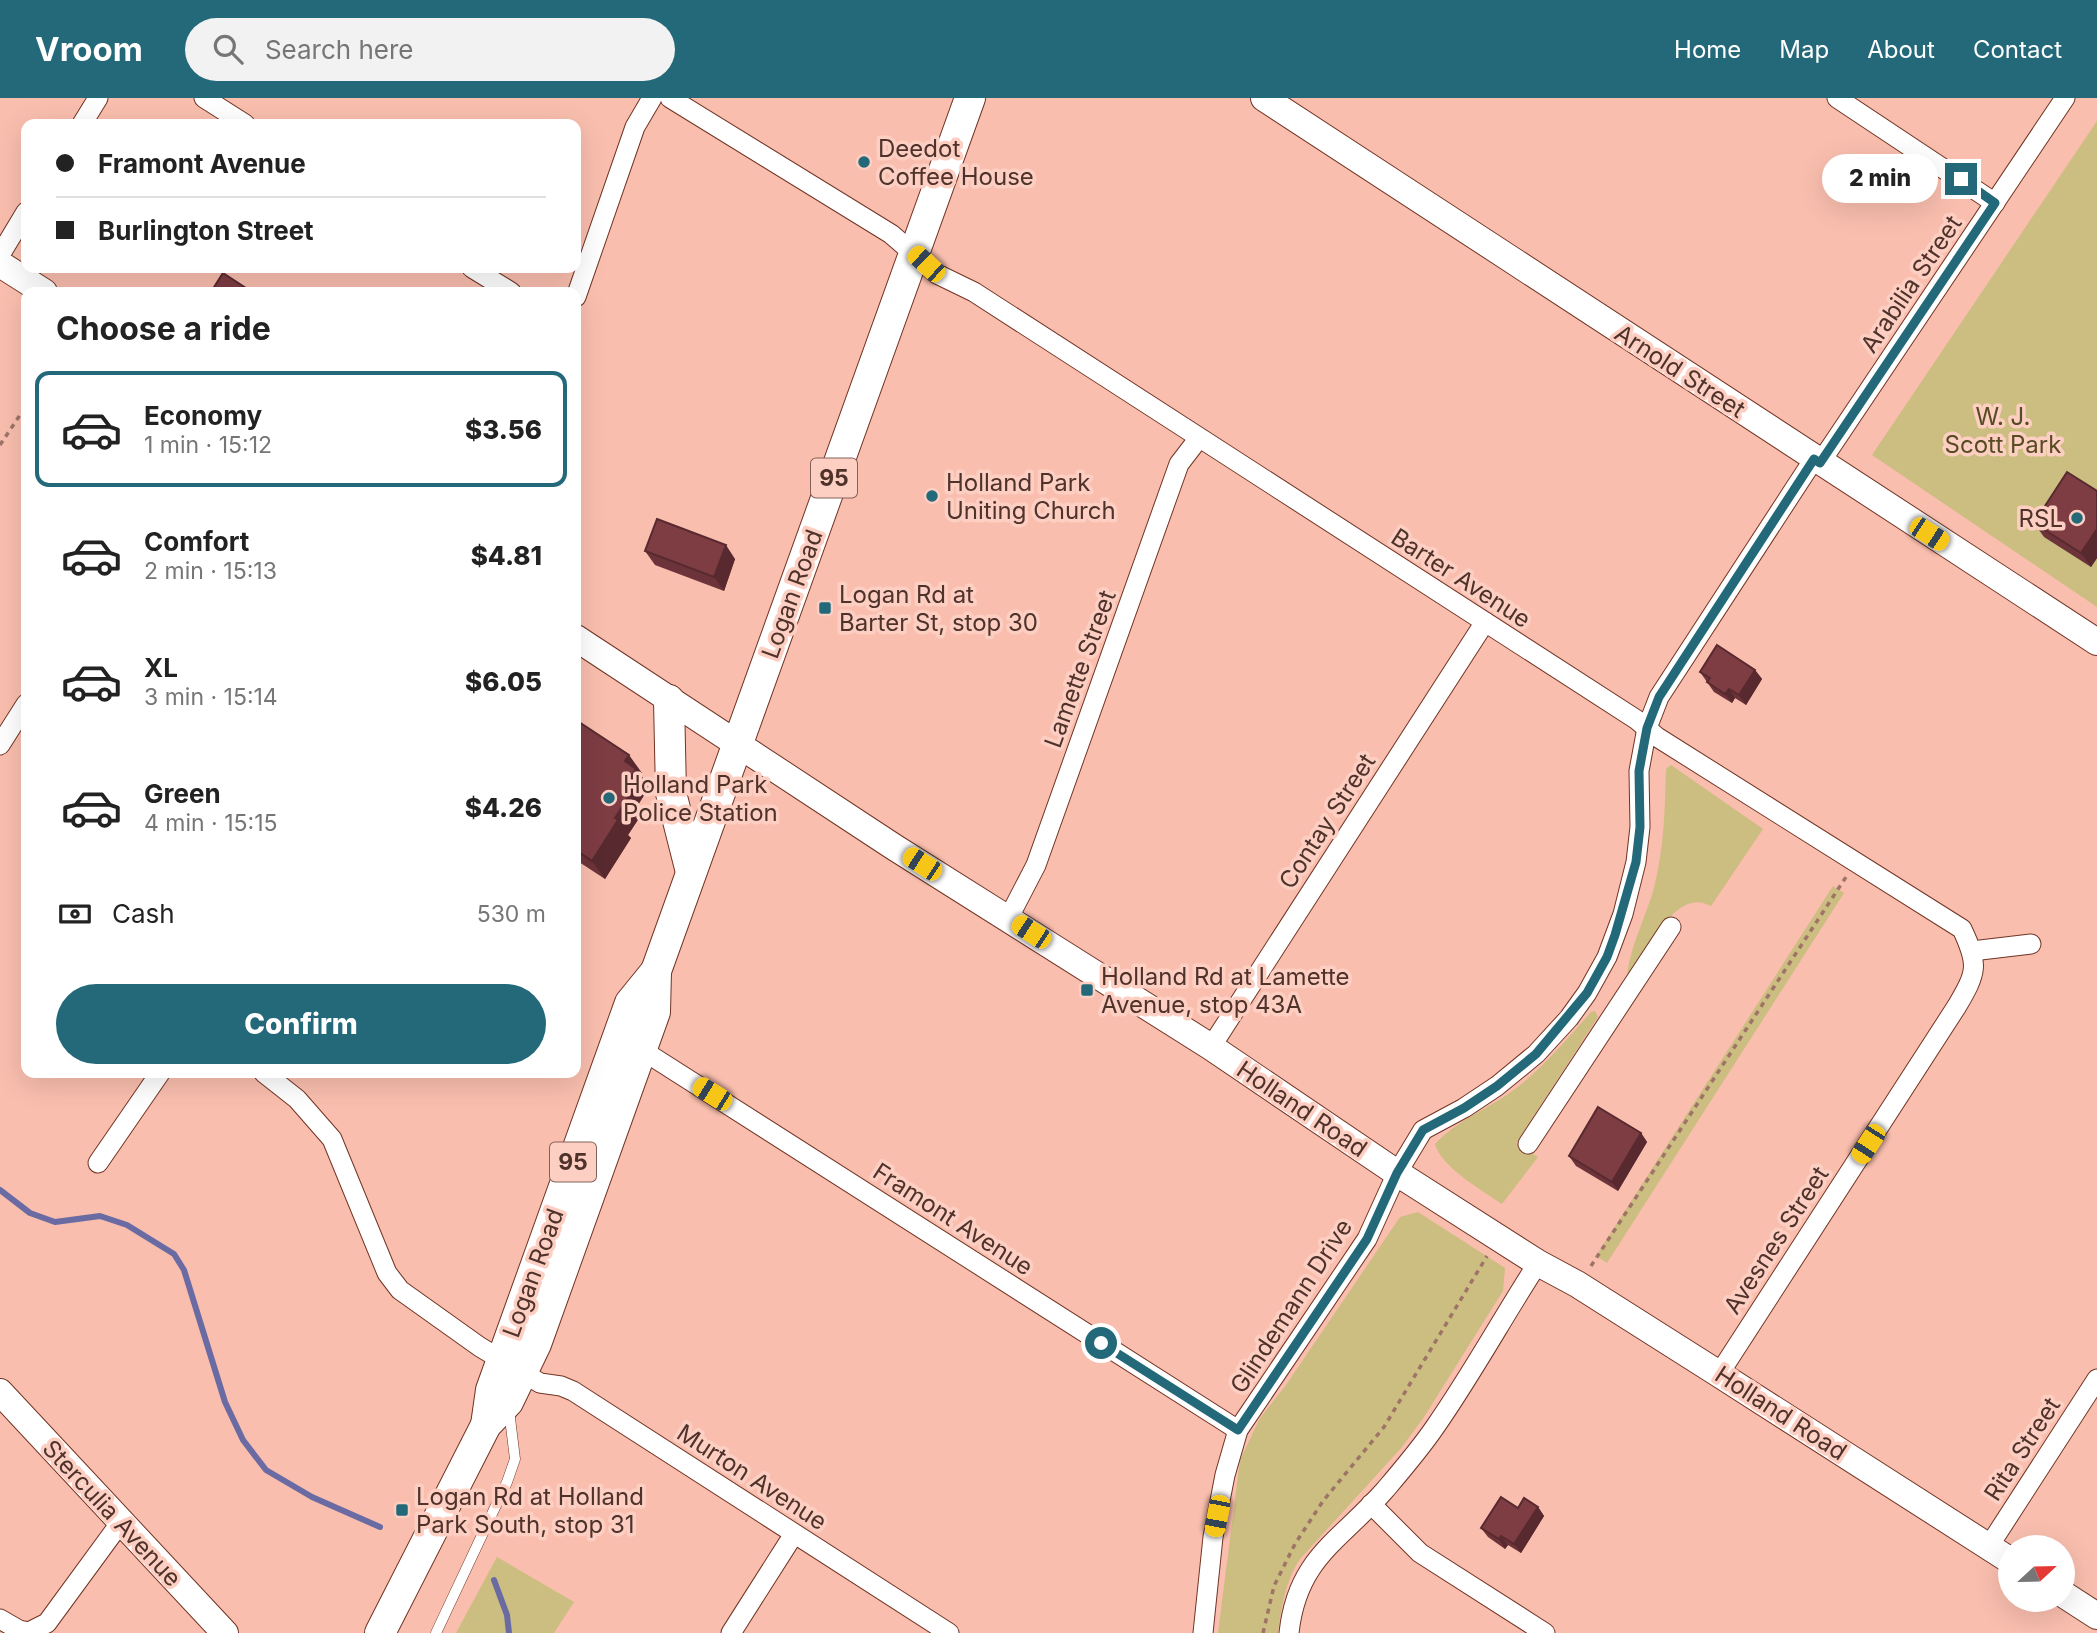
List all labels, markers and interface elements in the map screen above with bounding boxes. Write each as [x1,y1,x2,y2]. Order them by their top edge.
search box [185,18,675,81]
text: Vroom [35,29,143,69]
icon: search [209,30,247,68]
text: Search here [265,34,414,65]
text: Home [1674,35,1741,64]
text: Map [1779,35,1829,64]
text: About [1867,35,1935,64]
text: Contact [1973,35,2062,64]
place label: Deedot Coffee House [878,134,1034,191]
text: Framont Avenue [98,148,306,179]
marker: Deedot Coffee House [856,154,872,170]
callout: 2 min [1821,154,1937,204]
route end [1945,163,1977,195]
text: 2 min [1849,164,1911,192]
street label: Arabilia Street [1854,210,1968,358]
text: Burlington Street [98,215,314,246]
car [904,242,949,286]
text: Choose a ride [56,309,271,348]
street label: Arnold Street [1609,318,1751,424]
icon: car [60,398,123,461]
text: Economy [144,400,262,431]
park label: W. J. Scott Park [1945,402,2061,459]
text: $3.56 [465,414,542,445]
text: 1 min · 15:12 [144,431,272,459]
road number: 95 [811,458,857,498]
place label: Holland Park Uniting Church [946,468,1116,525]
marker: Holland Park Uniting Church [924,488,940,504]
place label: RSL [2019,504,2063,533]
marker: RSL [2069,510,2085,526]
car [1906,514,1953,554]
street label: Barter Avenue [1386,522,1536,634]
icon: car [60,524,123,587]
text: Comfort [144,526,249,557]
street label: Logan Road [755,526,829,662]
text: $4.81 [471,540,542,571]
text: 2 min · 15:13 [144,557,277,585]
place label: Logan Rd at Barter St, stop 30 [839,580,1038,637]
street label: Lamette Street [1038,586,1122,752]
marker: Logan Rd at Barter St, stop 30 [817,600,833,616]
icon: car [60,650,123,713]
text: XL [144,652,178,683]
text: $6.05 [465,666,542,697]
text: 3 min · 15:14 [144,683,278,711]
street label: Contay Street [1273,748,1381,894]
place label: Holland Park Police Station [623,770,778,827]
icon: car [60,776,123,839]
text: Green [144,778,221,809]
marker: Holland Park Police Station [601,790,617,806]
text: $4.26 [465,792,542,823]
text: 4 min · 15:15 [144,809,278,837]
car [899,844,946,884]
icon: cash [56,895,94,933]
text: Cash [112,898,175,929]
text: 530 m [477,900,546,928]
car [1008,912,1055,952]
place label: Holland Rd at Lamette Avenue, stop 43A [1101,962,1350,1019]
marker: Holland Rd at Lamette Avenue, stop 43A [1079,982,1095,998]
button: Confirm [56,984,546,1064]
street label: Holland Road [1231,1055,1373,1163]
car [689,1074,736,1114]
car [1848,1121,1889,1167]
road number: 95 [550,1142,596,1182]
street label: Framont Avenue [868,1157,1038,1281]
street label: Avesnes Street [1718,1161,1835,1319]
street label: Logan Road [496,1205,570,1341]
street label: Glindemann Drive [1224,1214,1358,1398]
route start [1085,1327,1117,1359]
street label: Holland Road [1710,1360,1852,1466]
street label: Rita Street [1978,1392,2066,1506]
street label: Murton Avenue [672,1418,832,1536]
street label: Sterculia Avenue [37,1434,187,1592]
place label: Logan Rd at Holland Park South, stop 31 [416,1482,644,1539]
car [1203,1493,1232,1539]
marker: Logan Rd at Holland Park South, stop 31 [394,1502,410,1518]
north arrow [1998,1535,2076,1612]
map controls [1998,1535,2075,1612]

